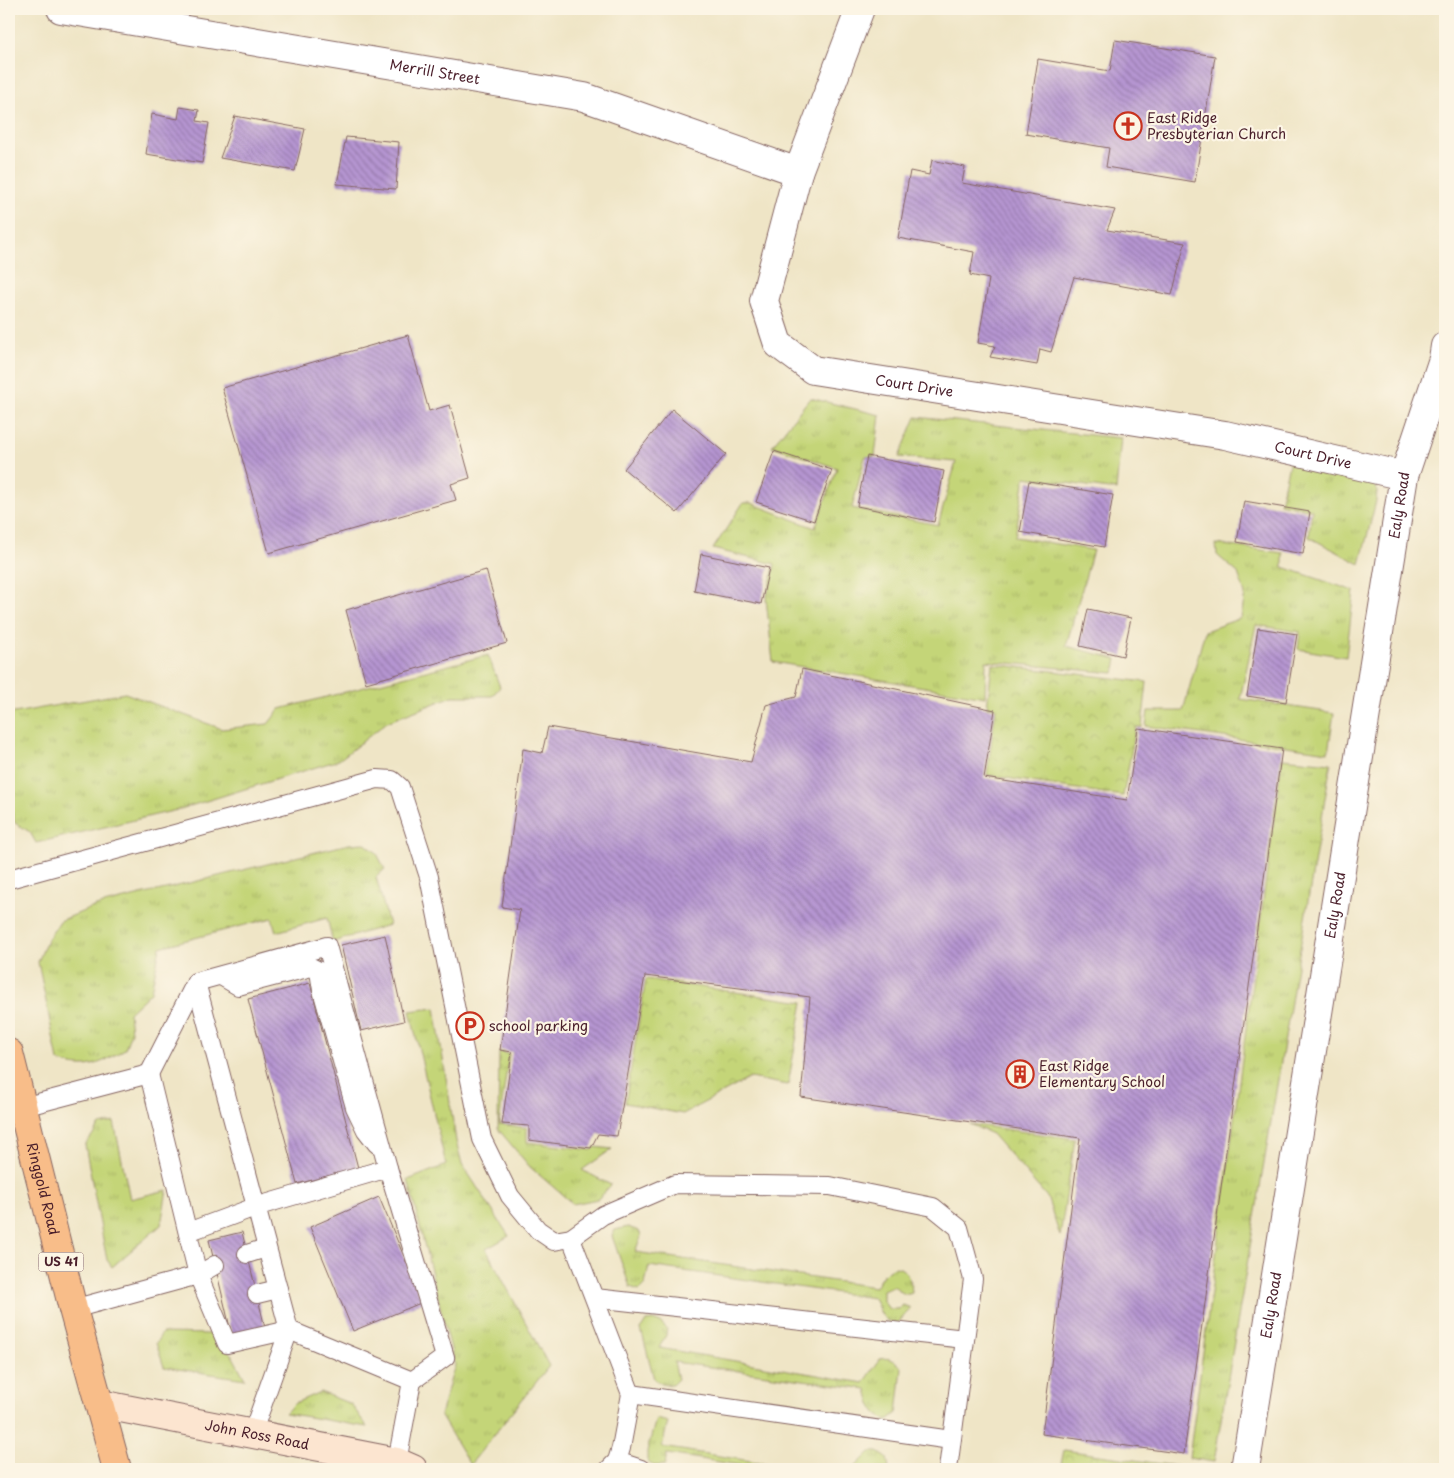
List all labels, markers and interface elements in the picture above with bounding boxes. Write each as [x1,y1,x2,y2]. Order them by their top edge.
street label: Merrill Street [388,53,482,89]
place label: East Ridge Presbyterian Church [1147,107,1286,144]
church icon: East Ridge Presbyterian Church [1113,111,1143,141]
street label: Court Drive [874,369,955,402]
street label: Court Drive [1272,436,1354,474]
street label: Ealy Road [1383,470,1415,540]
street label: Ealy Road [1319,870,1350,940]
parking icon: school parking [455,1011,485,1041]
place label: school parking [489,1015,588,1036]
place label: East Ridge Elementary School [1039,1055,1165,1092]
building icon: East Ridge Elementary School [1005,1059,1035,1089]
street label: Ringgold Road [22,1140,65,1237]
road number: US 41 [38,1252,84,1272]
street label: Ealy Road [1255,1270,1286,1340]
street label: John Ross Road [203,1414,311,1455]

